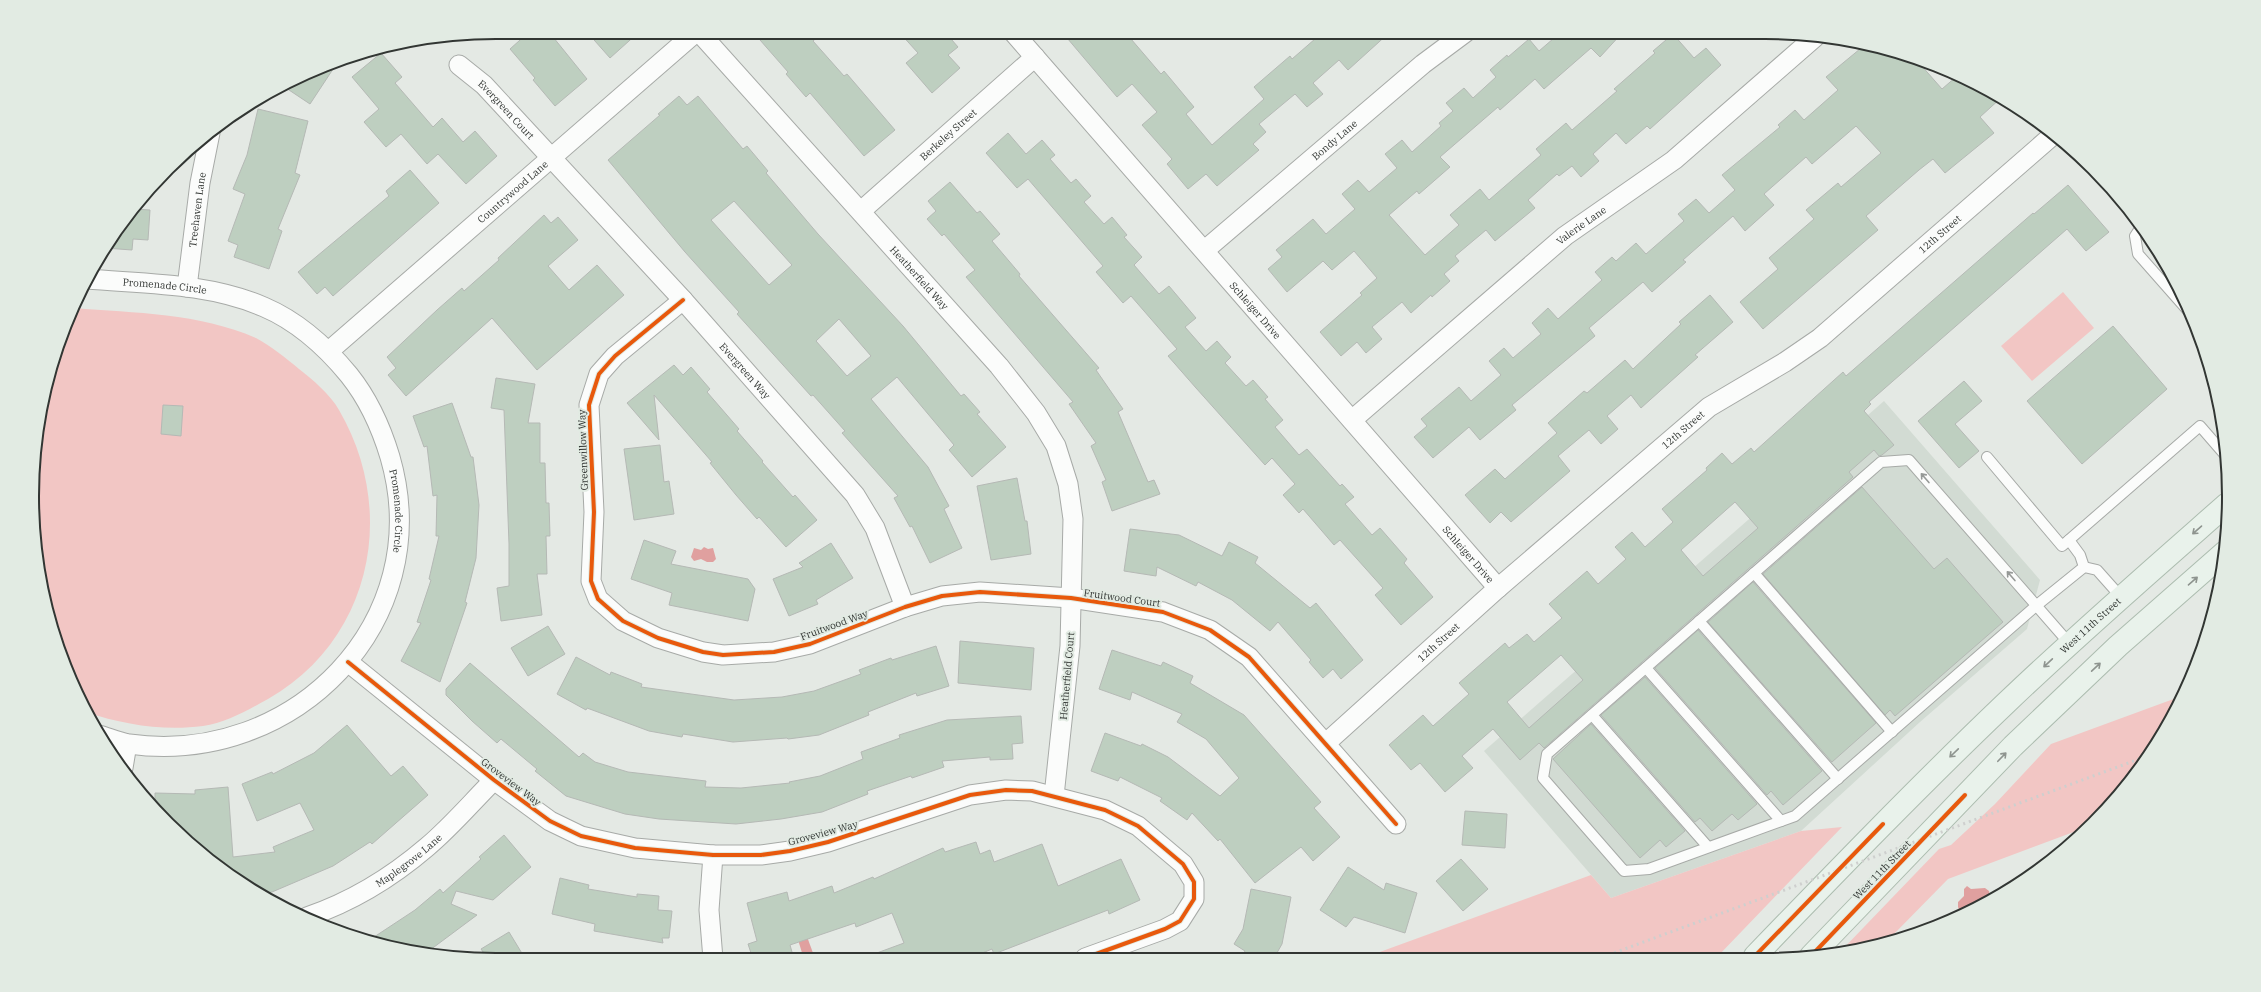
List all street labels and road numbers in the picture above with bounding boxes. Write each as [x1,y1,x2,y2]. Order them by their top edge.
street label: Evergreen Court [476,76,538,142]
street label: Berkeley Street [917,105,979,163]
street label: Bondy Lane [1309,117,1360,163]
street label: Countrywood Lane [474,157,550,226]
street label: Treehaven Lane [186,171,209,248]
street label: Valerie Lane [1553,203,1609,247]
street label: 12th Street [1916,211,1964,256]
street label: Heatherfield Way [887,243,952,313]
street label: Promenade Circle [122,275,208,297]
street label: Schleiger Drive [1227,279,1284,341]
street label: Evergreen Way [717,340,774,402]
street label: 12th Street [1659,407,1707,451]
street label: Greenwillow Way [575,409,591,491]
street label: Promenade Circle [387,468,406,554]
street label: Schleiger Drive [1440,523,1497,586]
street label: Fruitwood Court [1083,586,1162,610]
street label: West 11th Street [2057,594,2124,656]
street label: Fruitwood Way [798,607,870,643]
street label: 12th Street [1414,619,1462,664]
street label: Heatherfield Court [1057,631,1077,720]
street label: Groveview Way [479,755,544,809]
street label: Groveview Way [787,817,860,849]
street label: Maplegrove Lane [373,831,444,890]
street label: West 11th Street [1850,837,1914,902]

